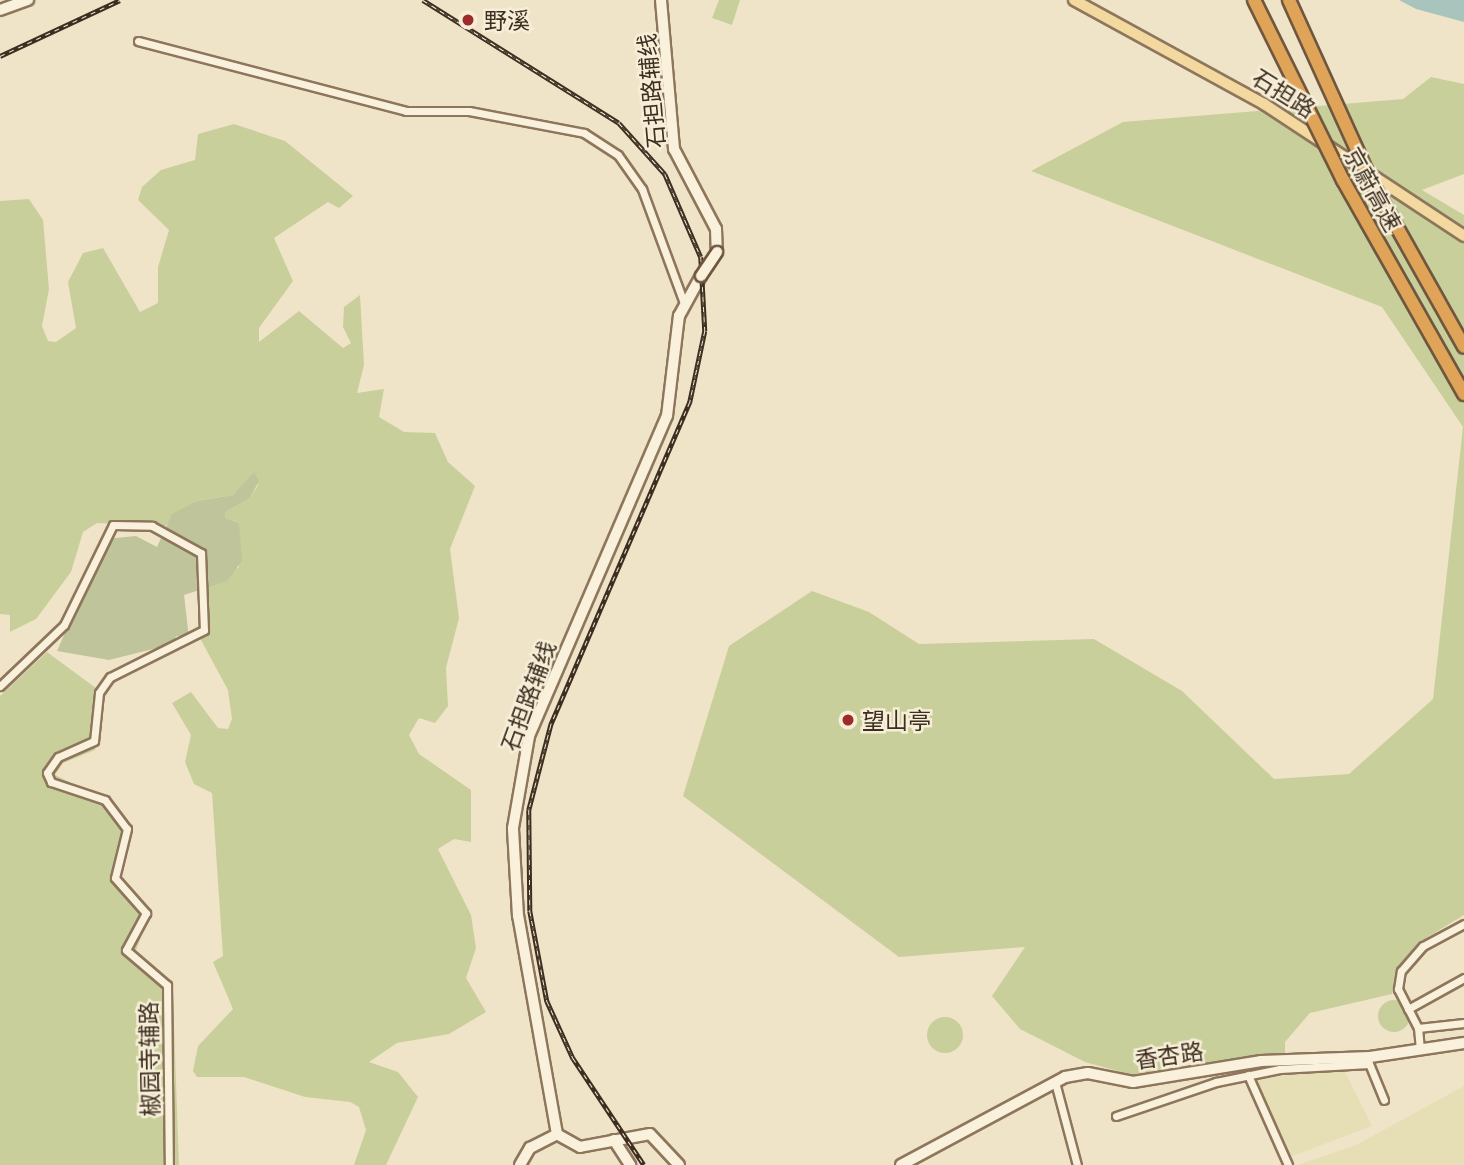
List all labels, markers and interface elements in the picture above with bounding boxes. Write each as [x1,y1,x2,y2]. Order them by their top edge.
place label: 野溪 [484,6,530,34]
marker: 野溪 [458,10,478,30]
street label: 石担路辅线 [632,33,670,149]
street label: 石担路 [1247,63,1321,123]
street label: 京蔚高速 [1339,142,1407,236]
street label: 石担路辅线 [495,637,561,755]
place label: 望山亭 [862,706,931,734]
marker: 望山亭 [840,712,856,728]
street label: 椒园寺辅路 [134,1001,164,1117]
street label: 香杏路 [1133,1037,1205,1073]

